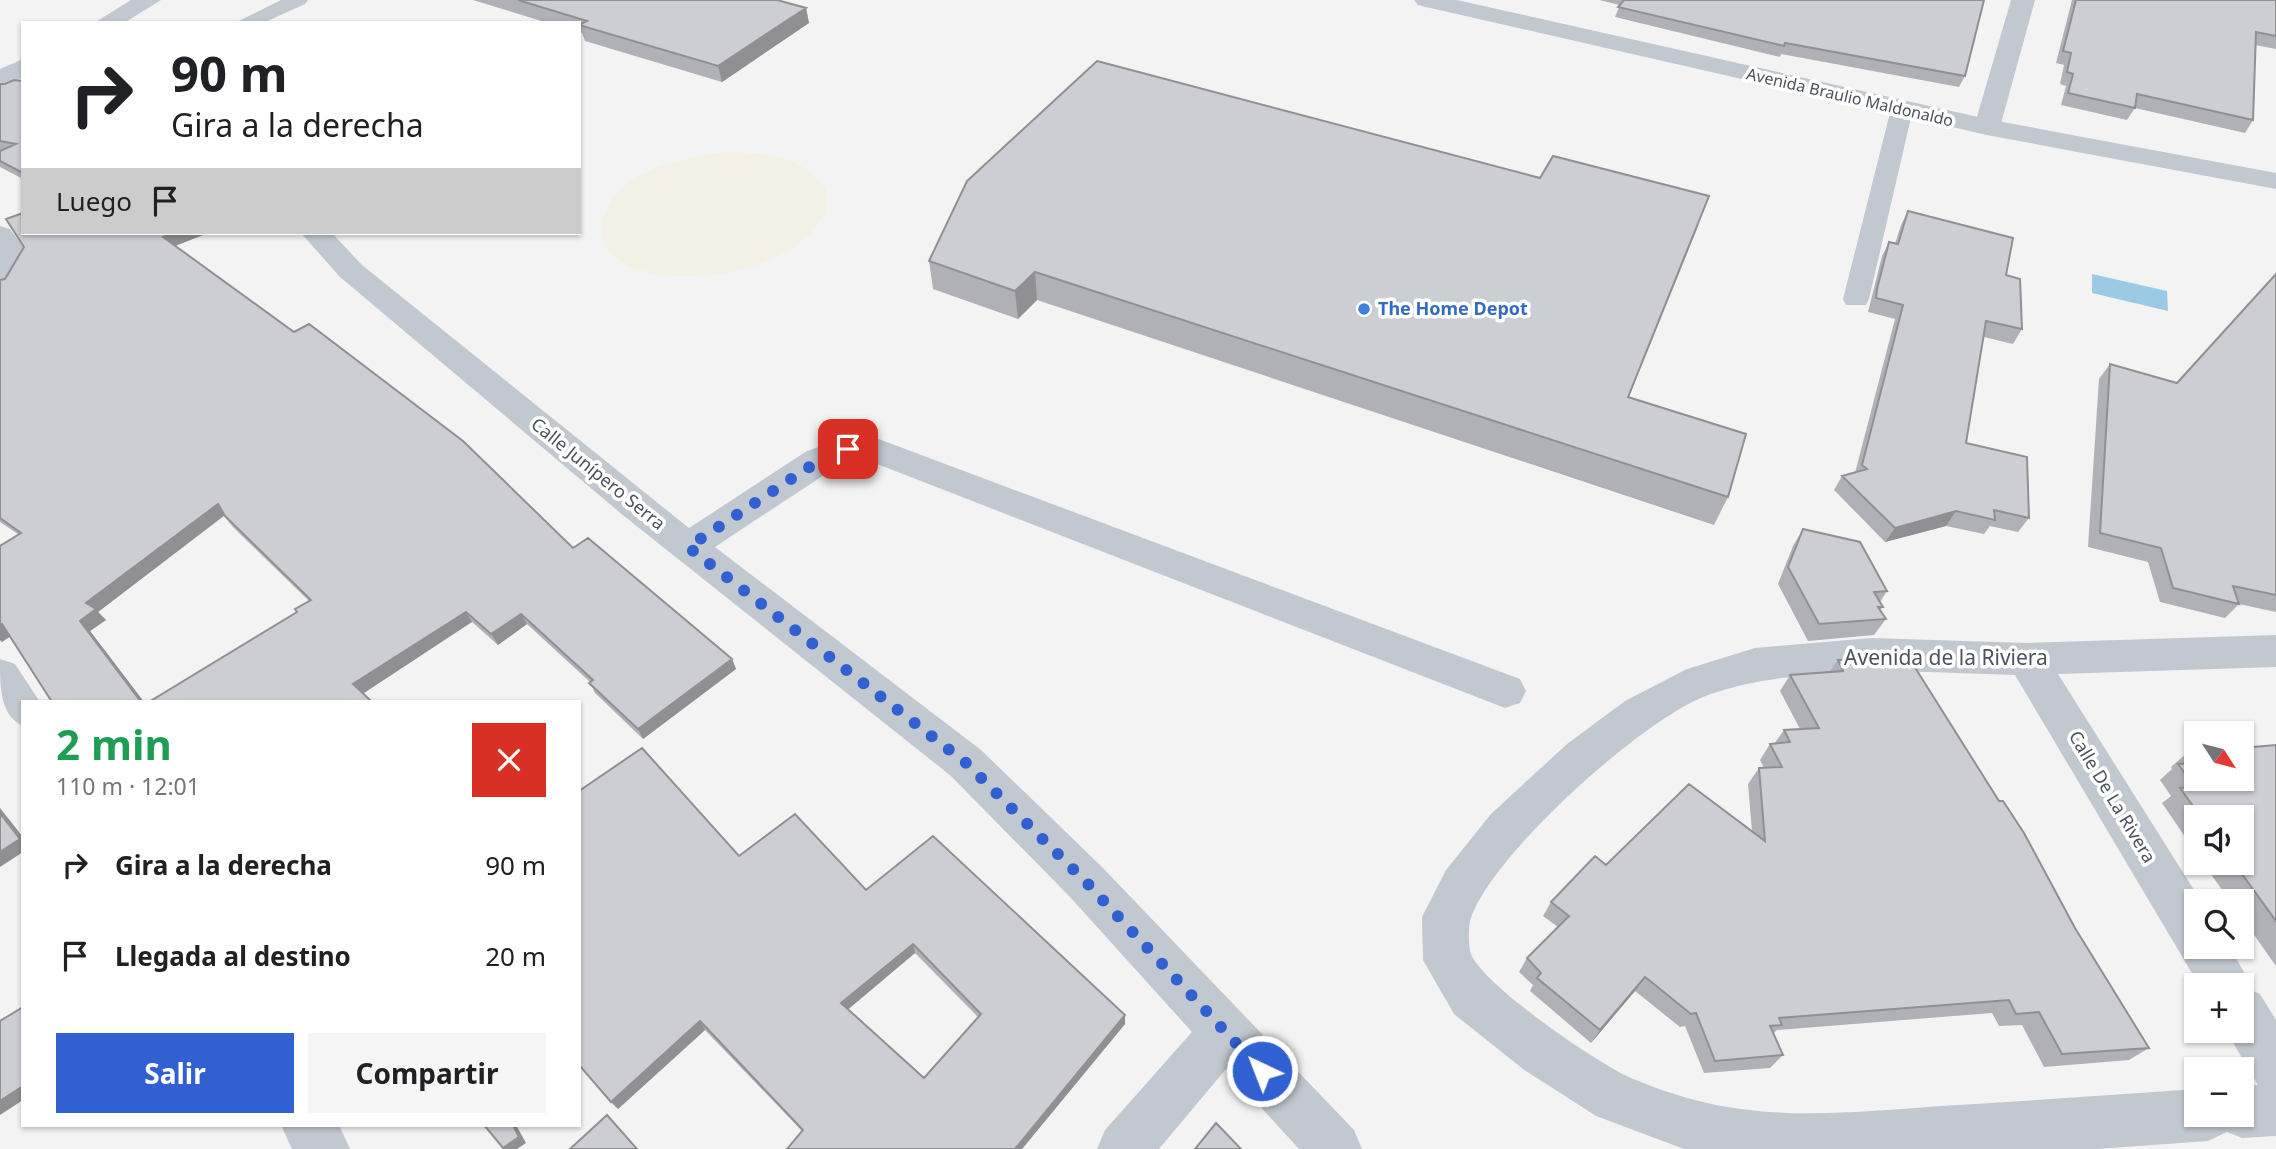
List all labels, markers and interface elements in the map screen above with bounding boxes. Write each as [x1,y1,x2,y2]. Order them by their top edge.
text: 90 m [171,40,288,106]
icon: right [56,49,147,140]
street label: Avenida Braulio Maldonaldo [1744,62,1956,132]
text: Gira a la derecha [171,103,424,146]
icon: arrive [146,182,184,220]
text: Luego [56,183,132,219]
place label: The Home Depot [1378,296,1528,320]
marker: The Home Depot [1356,301,1372,317]
street label: Calle Junípero Serra [527,412,671,535]
pin [818,419,878,479]
icon: arrive [829,430,867,468]
street label: Avenida de la Riviera [1844,643,2048,671]
text: 2 min [56,715,172,772]
north arrow [2184,721,2254,791]
map controls [2184,721,2254,1127]
button: close [472,723,546,797]
street label: Calle De La Rivera [2064,726,2162,867]
text: 110 m · 12:01 [56,770,200,802]
button: sound [2184,805,2254,875]
icon: right [56,846,94,884]
text: Gira a la derecha [115,847,332,883]
text: 90 m [485,847,546,883]
button: search [2184,889,2254,959]
icon: arrive [56,937,94,975]
text: Llegada al destino [115,938,351,974]
text: 20 m [485,938,546,974]
button: + [2184,973,2254,1043]
button: Salir [56,1033,294,1113]
button: Compartir [308,1033,546,1113]
position arrow [1225,1034,1299,1108]
button: − [2184,1057,2254,1127]

